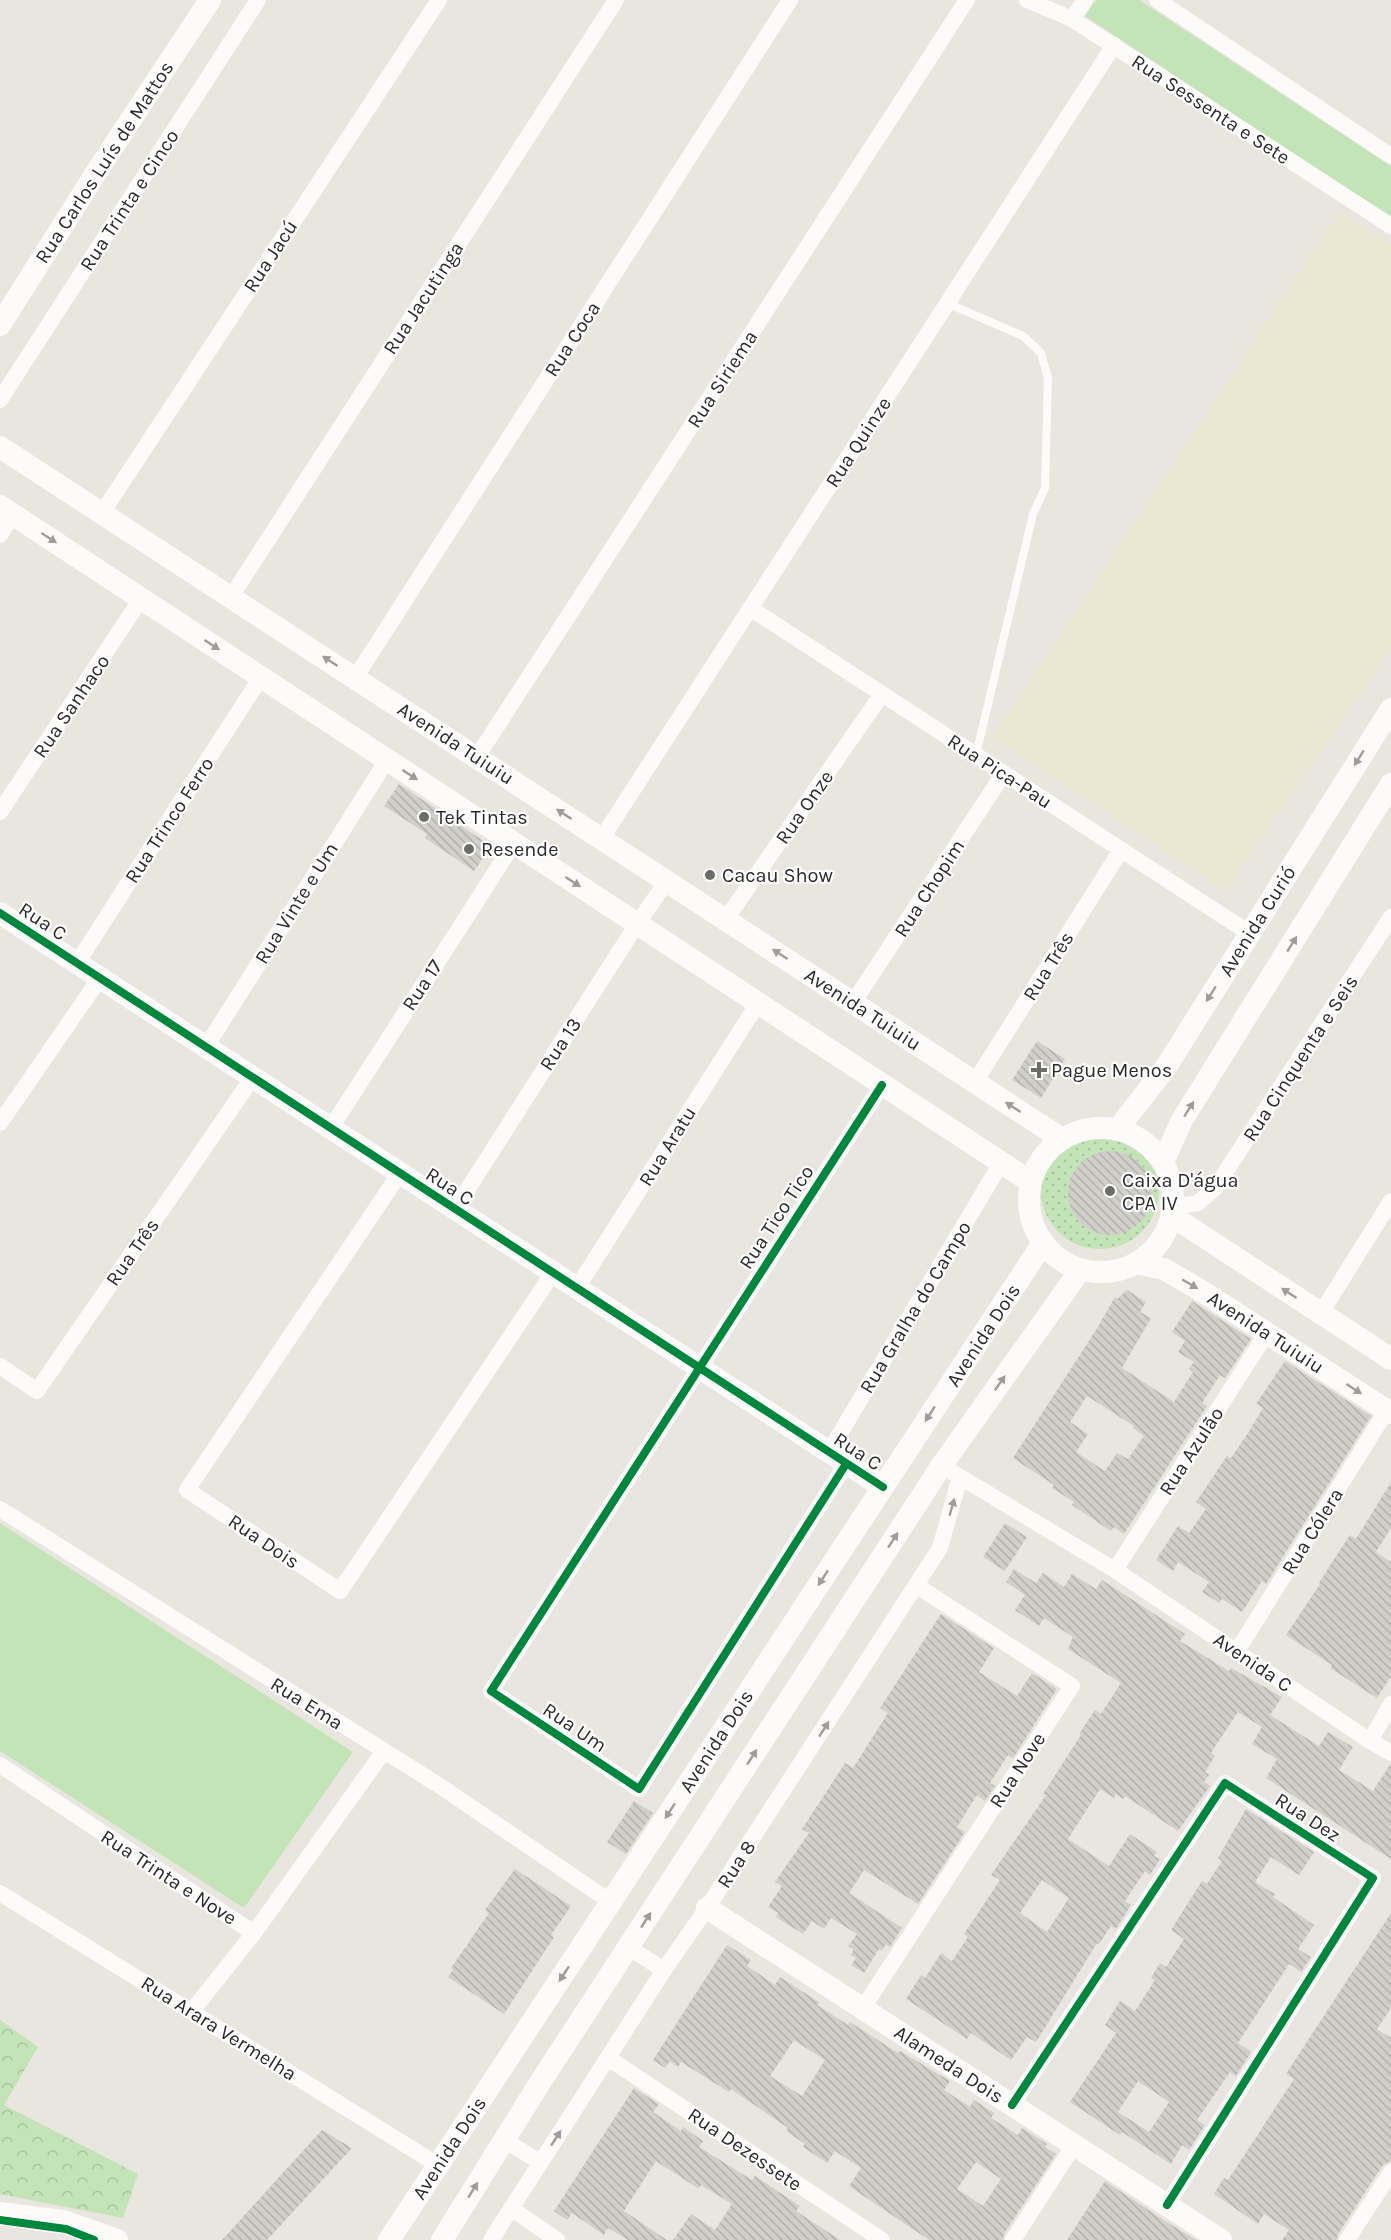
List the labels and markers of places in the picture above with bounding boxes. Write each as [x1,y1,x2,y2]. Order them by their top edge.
place label: Tek Tintas [436,806,528,829]
marker: Tek Tintas [417,810,431,824]
place label: Resende [481,838,559,861]
marker: Resende [462,842,476,856]
place label: Cacau Show [722,864,834,887]
marker: Cacau Show [703,868,717,882]
place label: Pague Menos [1051,1059,1172,1082]
marker: Pague Menos [1032,1063,1046,1077]
place label: Caixa D'água CPA IV [1122,1169,1239,1215]
marker: Caixa D'água CPA IV [1103,1184,1117,1198]

